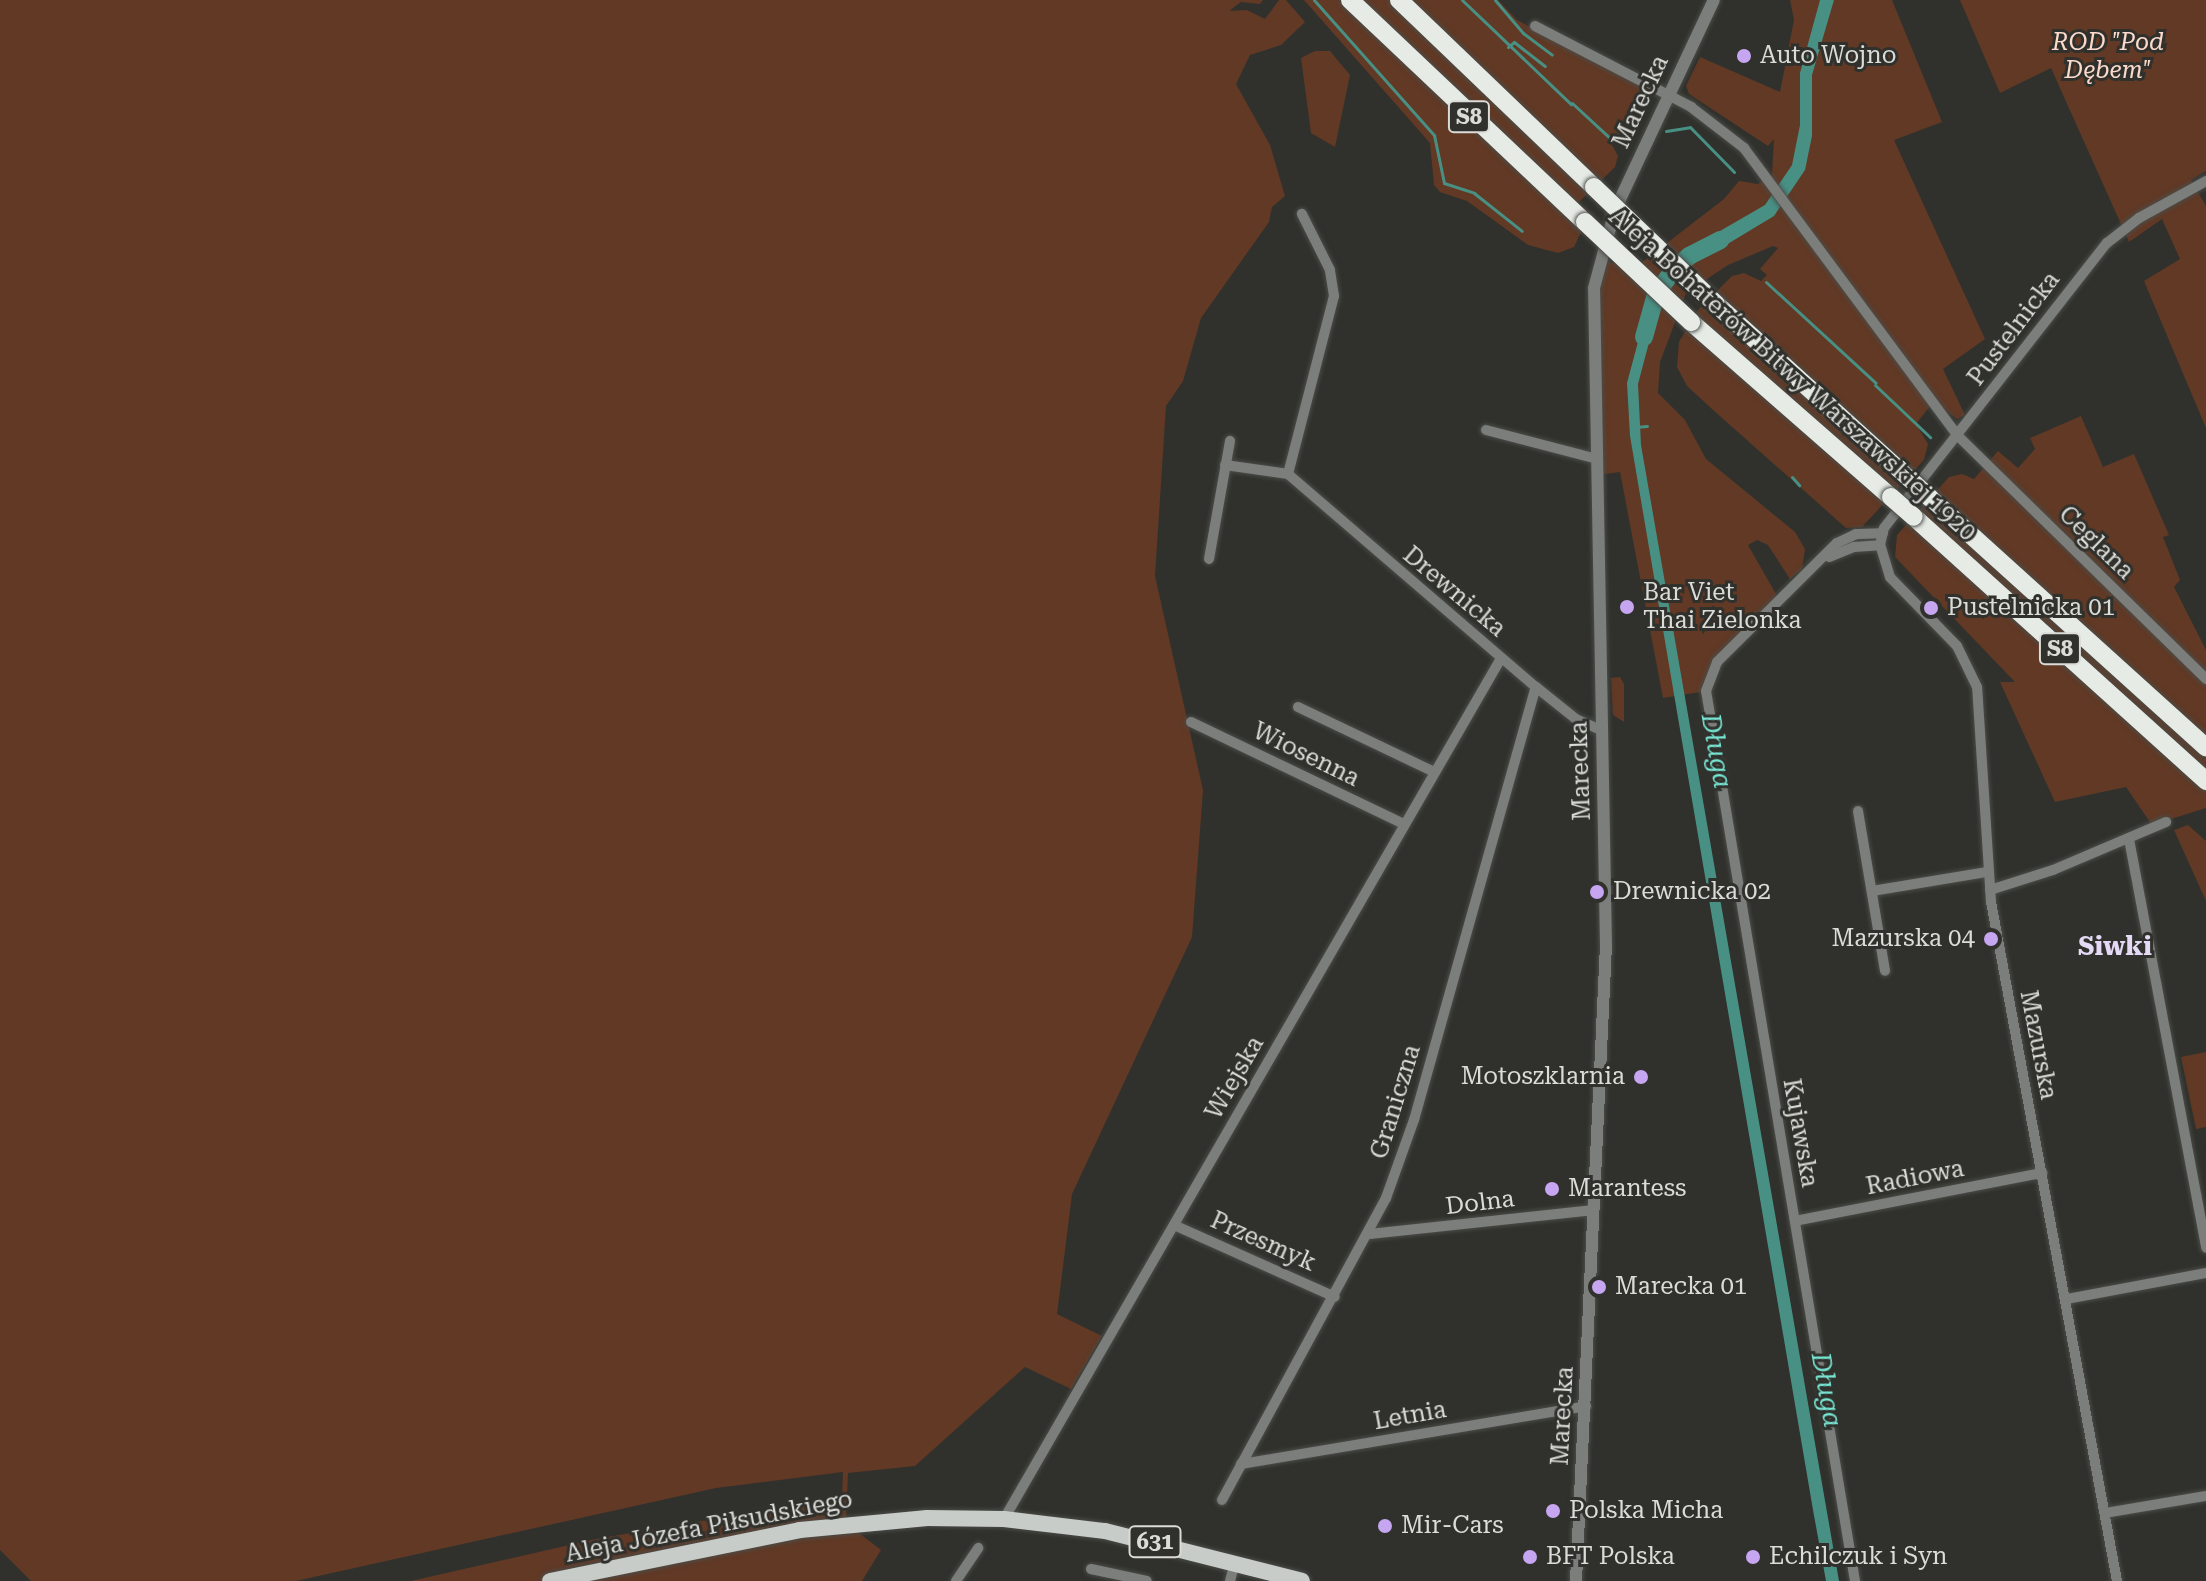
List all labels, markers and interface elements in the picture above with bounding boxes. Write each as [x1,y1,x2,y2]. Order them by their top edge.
park label: ROD "Pod Dębem" [2052,29,2164,85]
place label: Auto Wojno [1760,42,1896,70]
marker: Auto Wojno [1735,47,1753,65]
street label: Marecka [1607,51,1675,153]
road number: S8 [1447,99,1491,135]
street label: Aleja Bohaterów Bitwy Warszawskiej 1920 [1603,202,1981,548]
street label: Pustelnicka [1962,266,2066,392]
street label: Ceglana [2053,500,2139,586]
street label: Drewnicka [1397,541,1511,643]
place label: Bar Viet Thai Zielonka [1643,579,1801,635]
place label: Pustelnicka 01 [1947,594,2115,622]
marker: Bar Viet Thai Zielonka [1618,598,1636,616]
marker: Pustelnicka 01 [1922,599,1940,617]
road number: S8 [2038,631,2082,667]
water label: Długa [1694,711,1738,791]
street label: Wiosenna [1248,717,1364,793]
street label: Marecka [1565,721,1597,821]
place label: Drewnicka 02 [1613,878,1771,906]
marker: Drewnicka 02 [1588,883,1606,901]
place label: Mazurska 04 [1832,925,1975,953]
marker: Mazurska 04 [1982,930,2000,948]
district label: Siwki [2078,931,2152,963]
street label: Mazurska [2013,988,2063,1102]
street label: Wiejska [1200,1031,1270,1125]
street label: Graniczna [1365,1041,1427,1163]
place label: Motoszklarnia [1461,1063,1625,1091]
marker: Motoszklarnia [1632,1068,1650,1086]
street label: Kujawska [1776,1076,1824,1190]
street label: Radiowa [1864,1154,1966,1202]
place label: Marantess [1568,1175,1686,1203]
marker: Marantess [1543,1180,1561,1198]
street label: Dolna [1444,1184,1516,1222]
street label: Przesmyk [1206,1206,1320,1278]
place label: Marecka 01 [1615,1273,1747,1301]
marker: Marecka 01 [1590,1278,1608,1296]
water label: Długa [1804,1350,1848,1430]
street label: Marecka [1546,1366,1580,1466]
street label: Letnia [1371,1395,1449,1437]
street label: Aleja Józefa Piłsudskiego [563,1485,855,1569]
place label: Polska Micha [1569,1497,1723,1525]
marker: Polska Micha [1544,1502,1562,1520]
place label: Mir-Cars [1401,1512,1504,1540]
marker: Mir-Cars [1376,1517,1394,1535]
road number: 631 [1127,1524,1183,1560]
place label: BFT Polska [1546,1543,1675,1571]
place label: Echilczuk i Syn [1769,1543,1948,1571]
marker: BFT Polska [1521,1548,1539,1566]
marker: Echilczuk i Syn [1744,1548,1762,1566]

